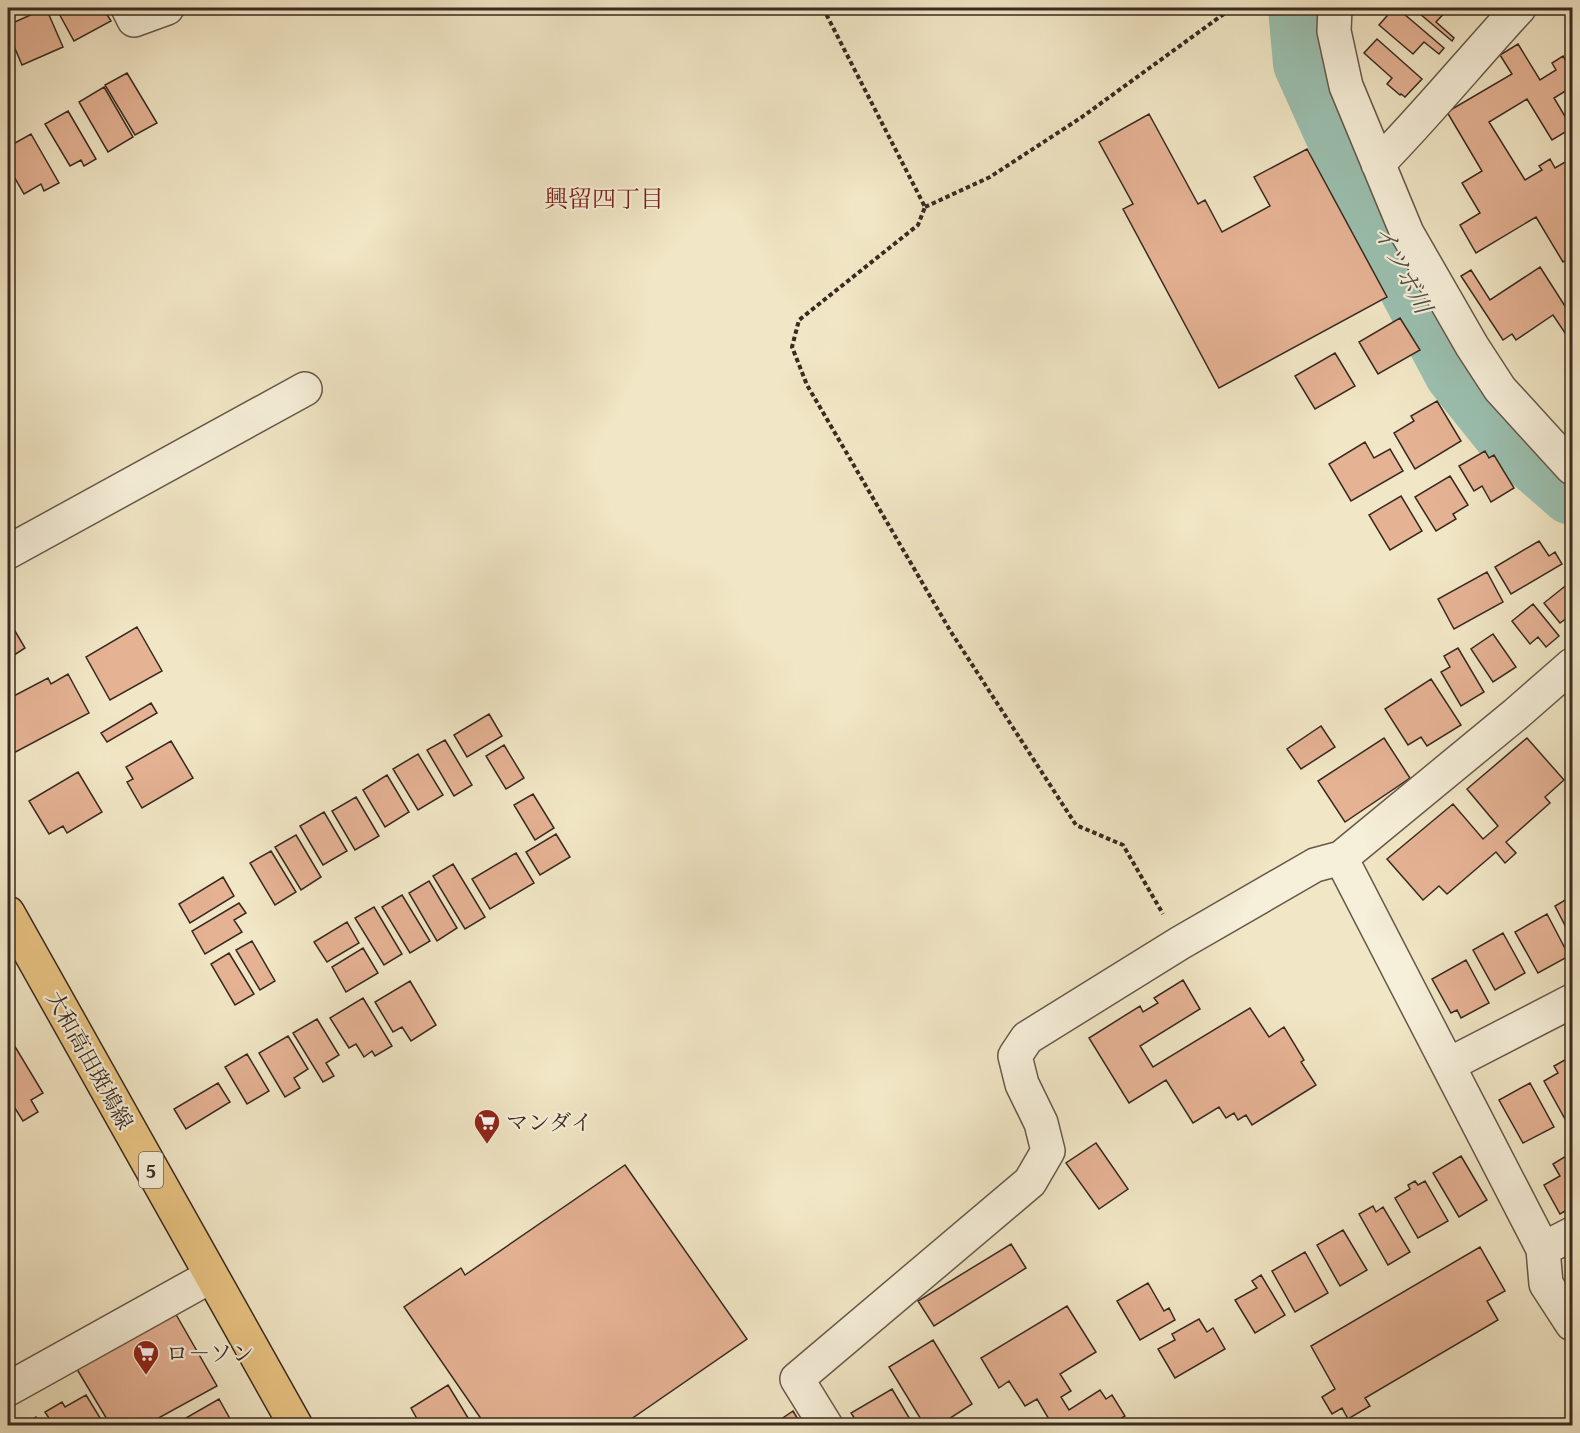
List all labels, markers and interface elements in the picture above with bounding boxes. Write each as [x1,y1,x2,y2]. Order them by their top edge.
district label: 興留四丁目 [544,181,664,216]
water label: イツボ川 [1365,218,1442,322]
street label: 大和高田斑鳩線 [39,985,141,1135]
place label: マンダイ [506,1106,593,1138]
supermarket icon: マンダイ [472,1107,502,1145]
road number: 5 [139,1152,163,1188]
place label: ロ－ソン [166,1337,254,1369]
supermarket icon: ロ－ソン [131,1338,161,1376]

